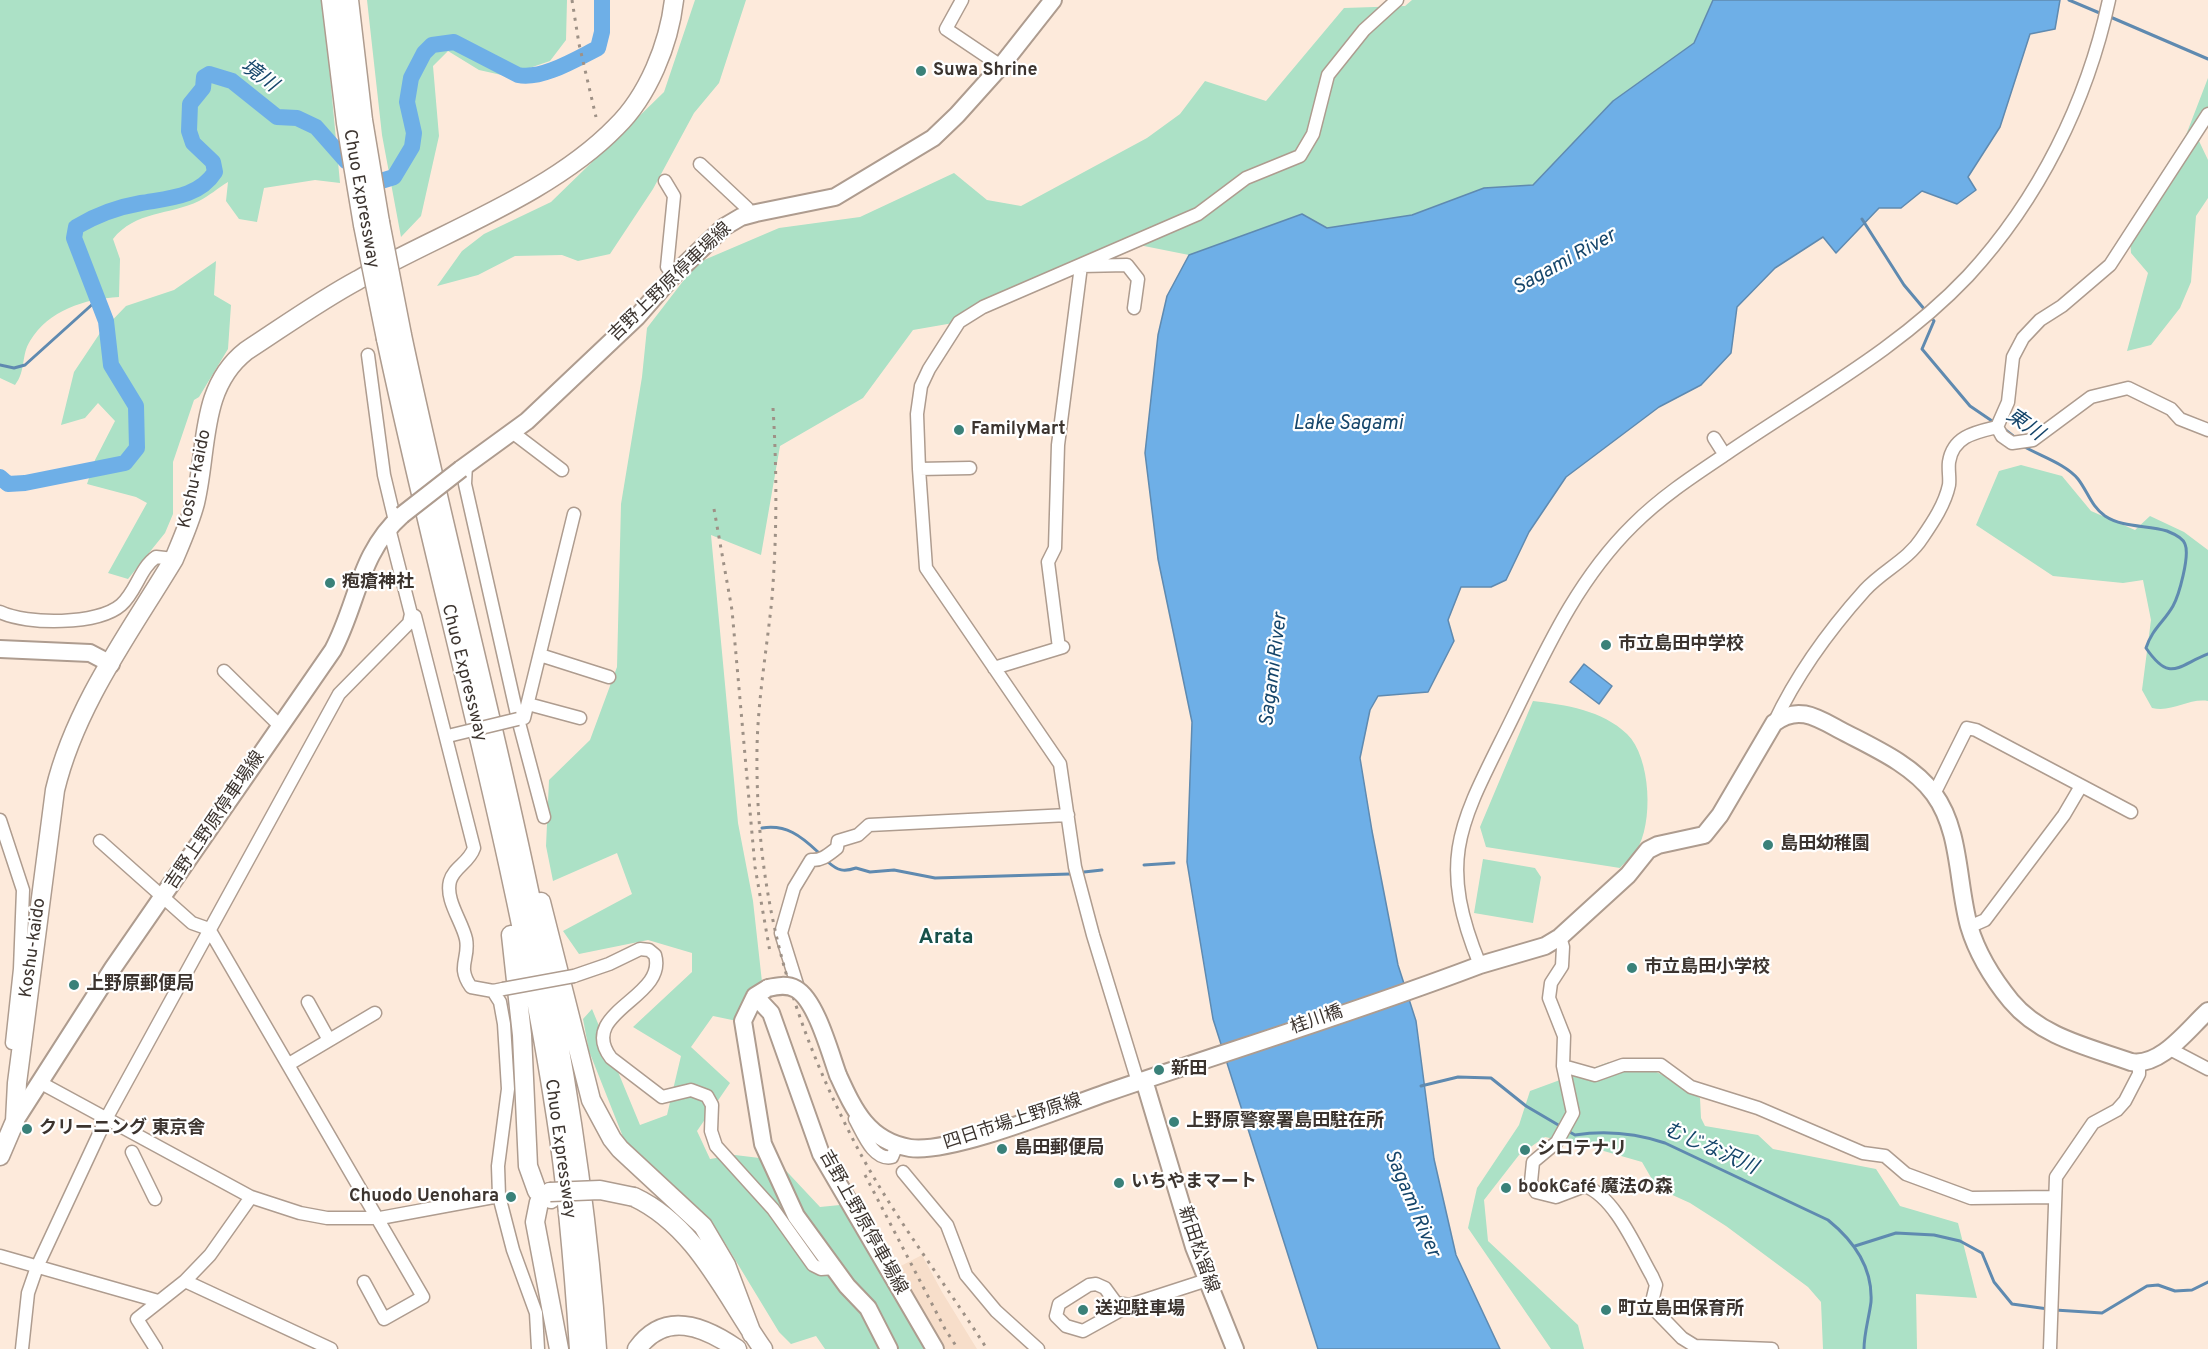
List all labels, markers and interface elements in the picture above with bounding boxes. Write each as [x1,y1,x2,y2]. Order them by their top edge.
water label: 境川 [235,56,281,98]
place label: Suwa Shrine [933,60,1038,82]
marker: Suwa Shrine [914,64,928,78]
street label: Chuo Expressway [337,128,383,270]
street label: 吉野上野原停車場線 [605,219,737,347]
water label: Sagami River [1509,225,1621,301]
water label: 東川 [2001,405,2047,447]
water label: Lake Sagami [1293,413,1403,437]
place label: FamilyMart [971,419,1066,441]
marker: FamilyMart [952,423,966,437]
street label: Koshu-kaido [175,428,217,530]
place label: 疱瘡神社 [342,572,414,594]
marker: 疱瘡神社 [323,576,337,590]
street label: Chuo Expressway [435,602,491,744]
water label: Sagami River [1256,612,1294,728]
place label: 市立島田中学校 [1618,634,1744,656]
marker: 市立島田中学校 [1599,638,1613,652]
street label: 吉野上野原停車場線 [162,748,270,894]
place label: 島田幼稚園 [1780,834,1870,856]
marker: 島田幼稚園 [1761,838,1775,852]
street label: Koshu-kaido [16,897,52,999]
district label: Arata [919,926,973,952]
place label: 市立島田小学校 [1644,957,1770,979]
marker: 市立島田小学校 [1625,961,1639,975]
place label: 上野原郵便局 [86,974,194,996]
marker: 上野原郵便局 [67,978,81,992]
street label: 桂川橋 [1288,1002,1346,1040]
place label: 新田 [1171,1059,1207,1081]
marker: 新田 [1152,1063,1166,1077]
street label: Chuo Expressway [539,1078,579,1220]
street label: 四日市場上野原線 [941,1090,1085,1156]
place label: 上野原警察署島田駐在所 [1186,1111,1384,1133]
marker: 上野原警察署島田駐在所 [1167,1115,1181,1129]
place label: クリーニング 東京舎 [39,1118,205,1140]
water label: むじな沢川 [1659,1119,1761,1181]
marker: クリーニング 東京舎 [20,1122,34,1136]
place label: 島田郵便局 [1014,1138,1104,1160]
place label: シロテナリ [1537,1139,1627,1161]
marker: 島田郵便局 [995,1142,1009,1156]
marker: シロテナリ [1518,1143,1532,1157]
street label: 吉野上野原停車場線 [813,1147,911,1299]
water label: Sagami River [1378,1147,1444,1261]
place label: いちやまマート [1131,1172,1257,1194]
marker: いちやまマート [1112,1176,1126,1190]
place label: bookCafé 魔法の森 [1518,1177,1673,1199]
marker: bookCafé 魔法の森 [1499,1181,1513,1195]
place label: Chuodo Uenohara [349,1186,499,1208]
marker: Chuodo Uenohara [504,1190,518,1204]
street label: 新田松留線 [1172,1204,1222,1296]
place label: 送迎駐車場 [1095,1299,1185,1321]
place label: 町立島田保育所 [1618,1299,1744,1321]
marker: 送迎駐車場 [1076,1303,1090,1317]
marker: 町立島田保育所 [1599,1303,1613,1317]

